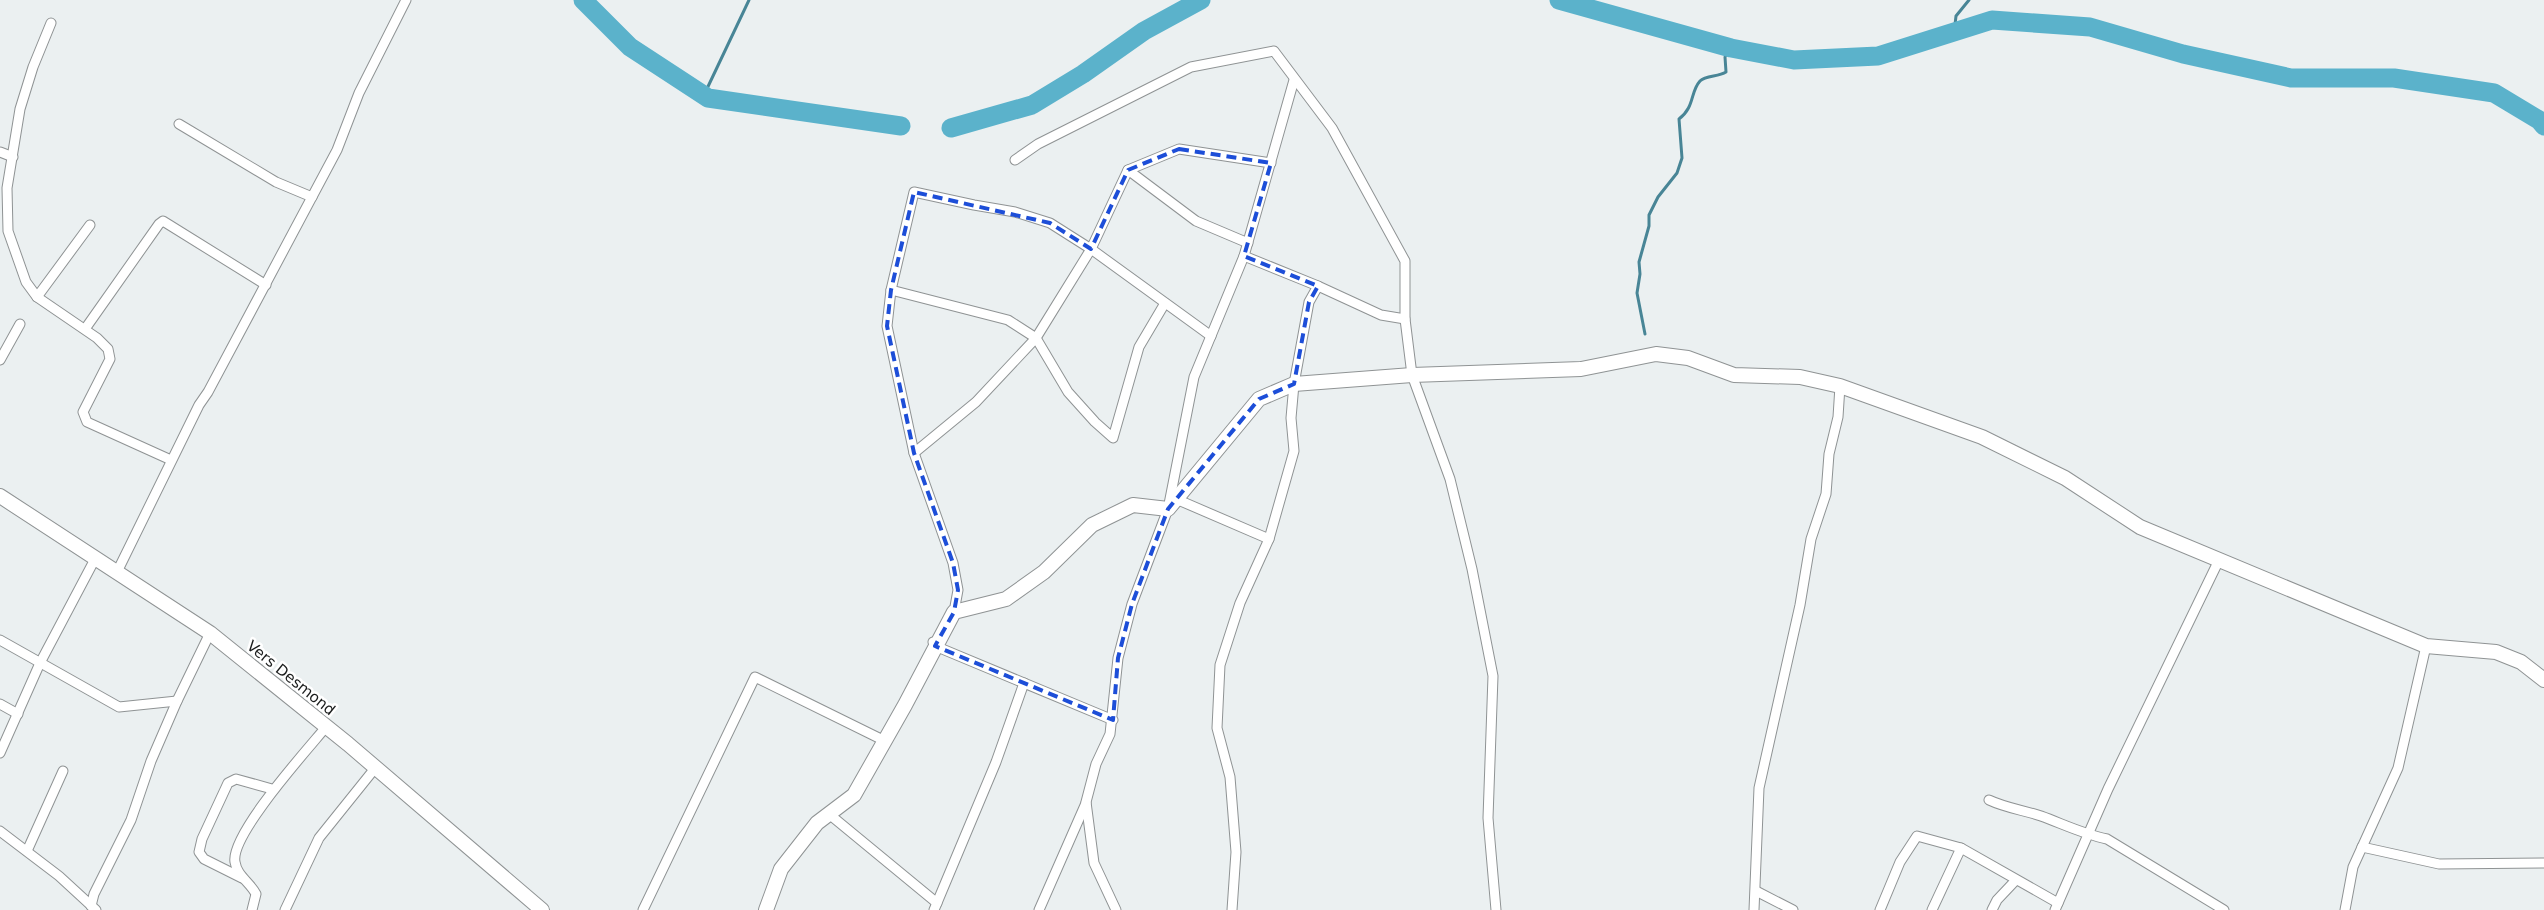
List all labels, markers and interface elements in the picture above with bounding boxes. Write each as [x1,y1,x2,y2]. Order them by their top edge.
street label: Vers Desmond [243,637,339,719]

